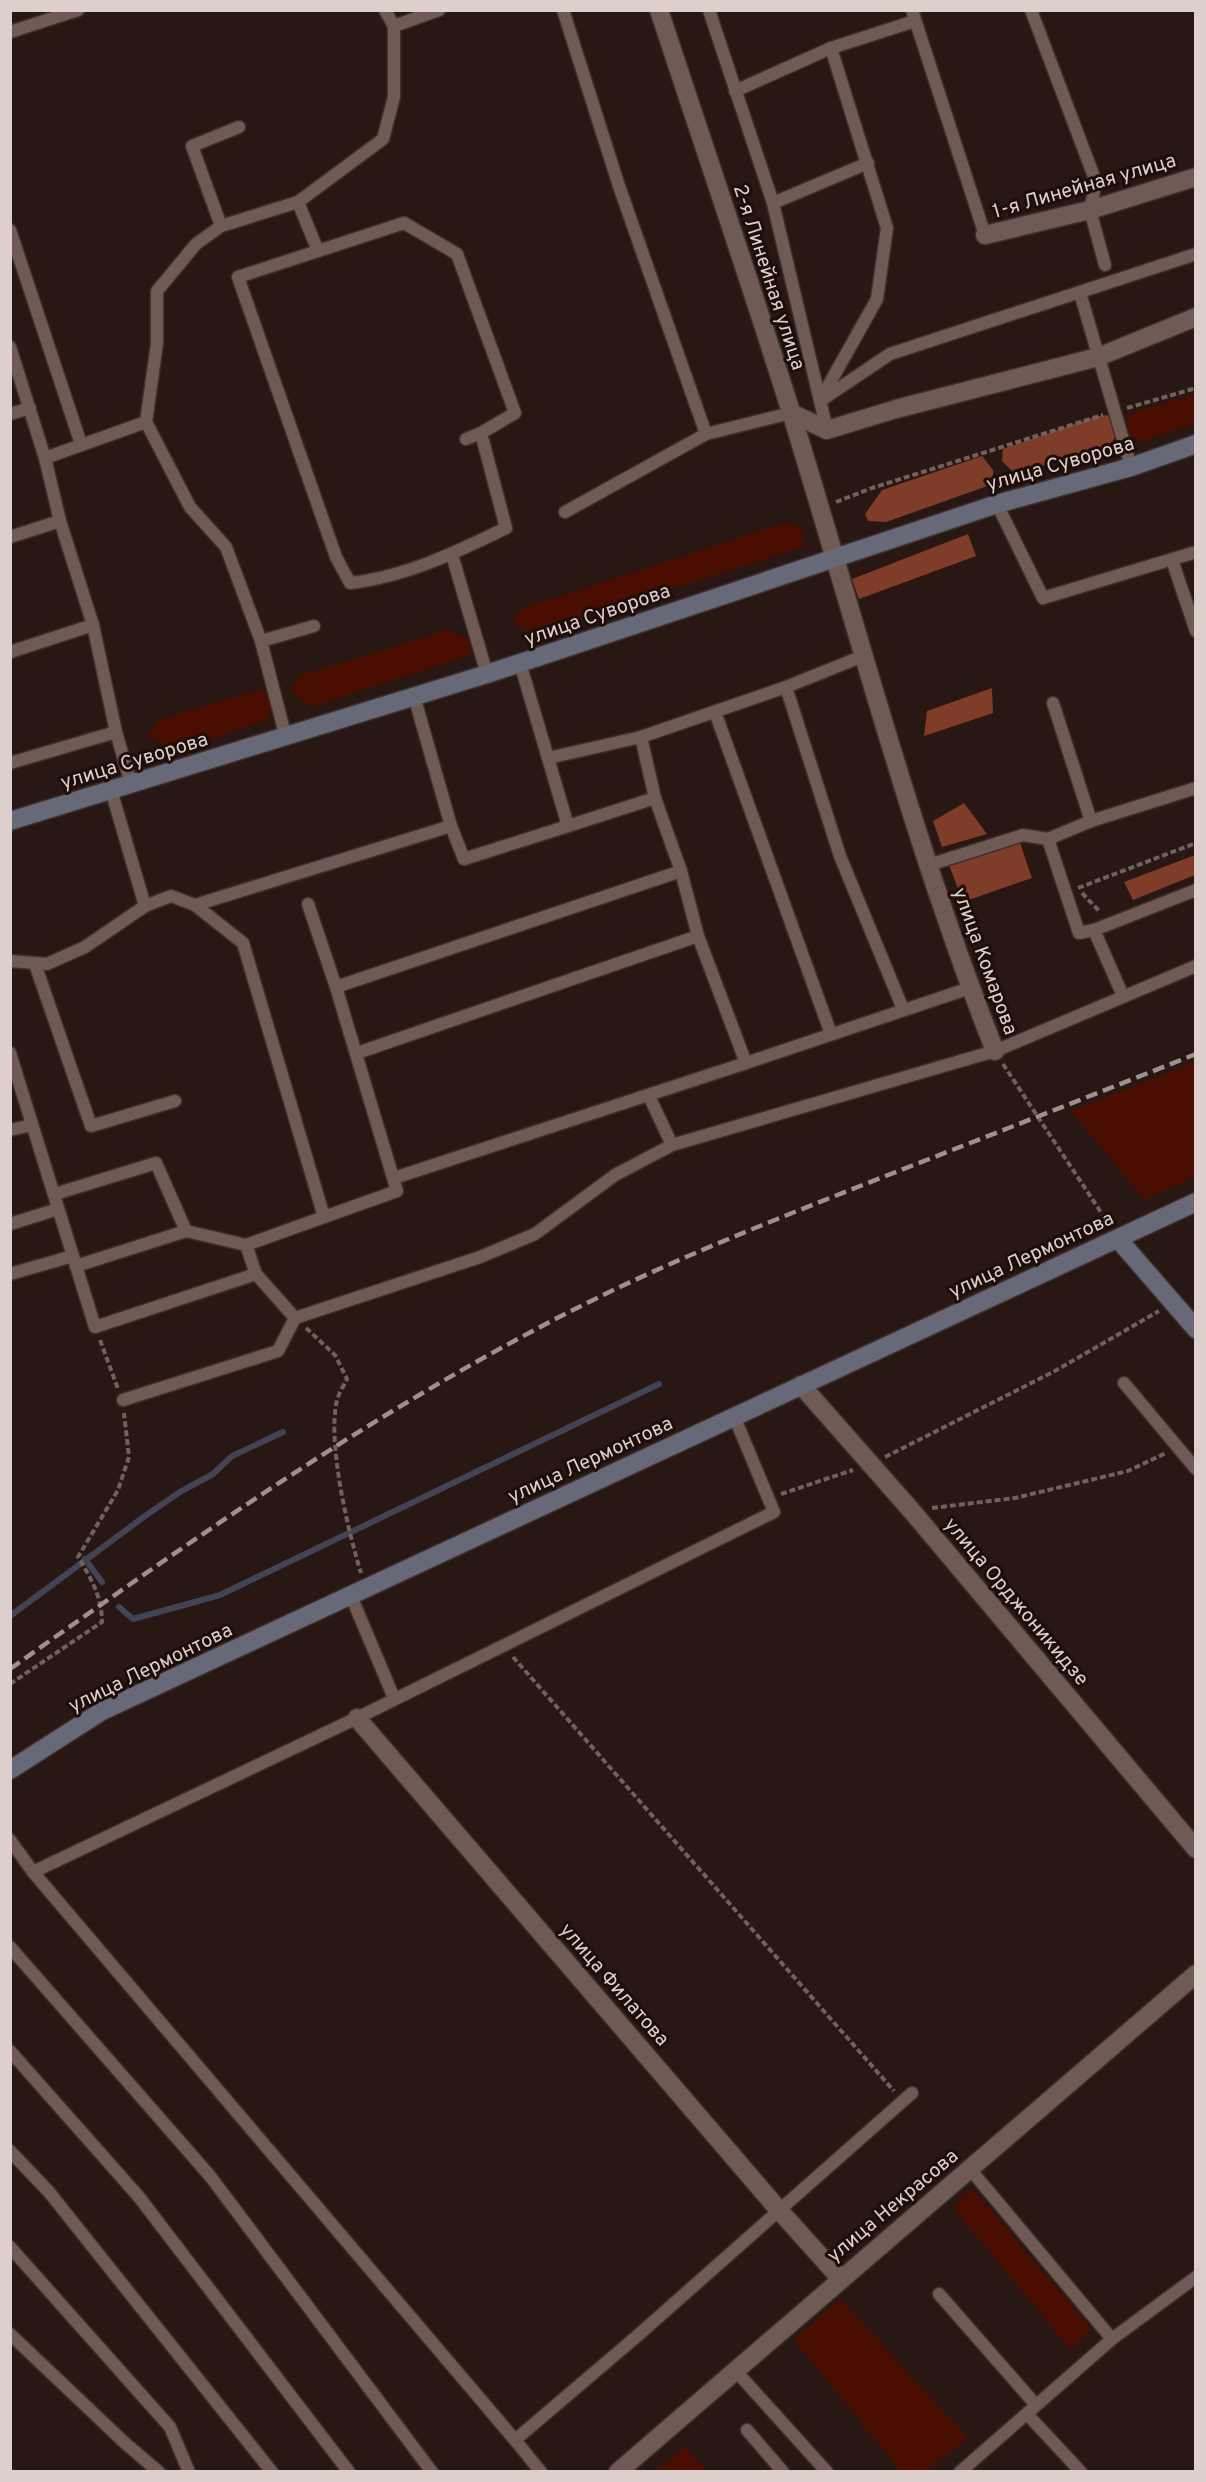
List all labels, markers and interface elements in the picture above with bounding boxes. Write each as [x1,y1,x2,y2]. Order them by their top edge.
street label: 1-я Линейная улица [990,148,1179,226]
street label: 2-я Линейная улица [726,181,810,374]
street label: улица Суворова [984,431,1138,498]
street label: улица Суворова [521,579,674,653]
street label: улица Суворова [58,727,211,797]
street label: улица Комарова [945,884,1023,1039]
street label: улица Лермонтова [945,1206,1119,1305]
street label: улица Лермонтова [504,1411,678,1510]
street label: улица Орджоникидзе [937,1513,1094,1692]
street label: улица Лермонтова [65,1618,237,1720]
street label: улица Филатова [553,1918,674,2052]
street label: улица Некрасова [822,2144,964,2269]

